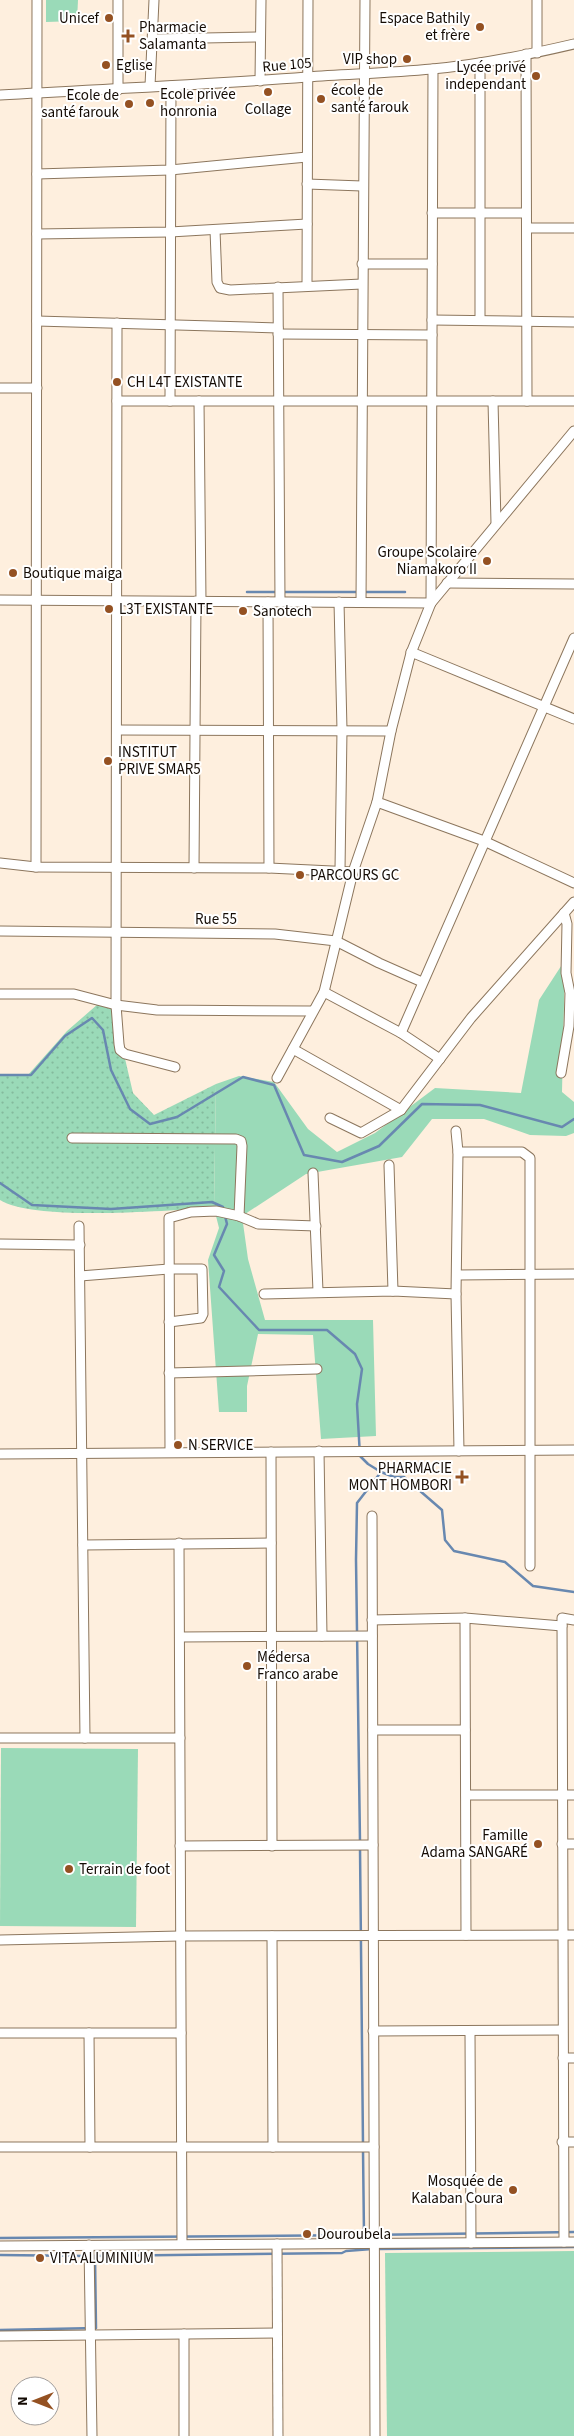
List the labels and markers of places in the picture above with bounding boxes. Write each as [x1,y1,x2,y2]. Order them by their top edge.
place label: Unicef [59,8,100,29]
place label: Espace Bathily et frère [379,8,470,46]
marker: Unicef [103,12,115,24]
place label: Pharmacie Salamanta [139,17,206,55]
marker: Espace Bathily et frère [474,21,486,33]
marker: Pharmacie Salamanta [121,29,135,43]
place label: VIP shop [343,49,397,70]
marker: VIP shop [401,53,413,65]
place label: Eglise [116,55,153,76]
place label: Lycée privé independant [445,57,526,95]
marker: Eglise [100,59,112,71]
marker: Lycée privé independant [530,70,542,82]
place label: école de santé farouk [331,80,409,118]
place label: Ecole privée honronia [160,84,236,122]
place label: Ecole de santé farouk [41,85,120,123]
marker: Collage [262,86,274,98]
marker: école de santé farouk [315,93,327,105]
marker: Ecole privée honronia [144,97,156,109]
marker: Ecole de santé farouk [123,98,135,110]
place label: Collage [245,99,291,120]
place label: CH L4T EXISTANTE [127,372,243,393]
marker: CH L4T EXISTANTE [111,376,123,388]
place label: Groupe Scolaire Niamakoro II [377,542,477,580]
marker: Groupe Scolaire Niamakoro II [481,555,493,567]
place label: Boutique maiga [23,563,122,584]
marker: Boutique maiga [7,567,19,579]
place label: L3T EXISTANTE [119,599,213,620]
place label: Sanotech [253,601,312,622]
marker: L3T EXISTANTE [103,603,115,615]
marker: Sanotech [237,605,249,617]
place label: INSTITUT PRIVE SMAR5 [118,742,201,780]
marker: INSTITUT PRIVE SMAR5 [102,755,114,767]
place label: PARCOURS GC [310,865,400,886]
marker: PARCOURS GC [294,869,306,881]
place label: N SERVICE [188,1435,253,1456]
marker: N SERVICE [172,1439,184,1451]
place label: PHARMACIE MONT HOMBORI [348,1458,452,1496]
marker: PHARMACIE MONT HOMBORI [456,1471,468,1483]
place label: Médersa Franco arabe [257,1647,338,1685]
marker: Médersa Franco arabe [241,1660,253,1672]
place label: Famille Adama SANGARÉ [421,1825,528,1863]
marker: Famille Adama SANGARÉ [532,1838,544,1850]
place label: Terrain de foot [79,1859,170,1880]
marker: Terrain de foot [63,1863,75,1875]
place label: Mosquée de Kalaban Coura [411,2171,503,2209]
marker: Mosquée de Kalaban Coura [507,2184,519,2196]
place label: Douroubela [317,2224,391,2245]
marker: Douroubela [301,2228,313,2240]
place label: VITA ALUMINIUM [50,2248,154,2269]
marker: VITA ALUMINIUM [34,2252,46,2264]

